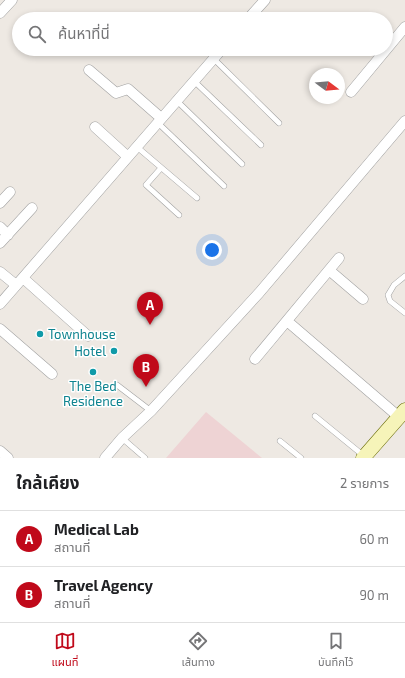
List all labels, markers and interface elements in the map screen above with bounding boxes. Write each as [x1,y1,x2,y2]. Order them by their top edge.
search box [12,12,393,56]
icon: search [26,23,48,45]
text: ค้นหาที่นี่ [58,24,110,42]
north arrow [309,68,345,104]
your location [202,240,222,260]
pin: A [137,292,163,325]
place label: Townhouse [48,326,116,342]
marker: Townhouse [35,329,45,339]
place label: Hotel [74,343,106,359]
marker: Hotel [109,346,119,356]
pin: B [133,354,159,387]
marker: The Bed Residence [88,367,98,377]
place label: The Bed Residence [63,378,123,409]
text: ใกล้เคียง [16,472,79,492]
text: 2 รายการ [340,475,389,491]
text: Medical Lab [54,520,139,538]
text: A [25,531,33,547]
text: 60 m [359,531,389,547]
text: สถานที่ [54,539,90,555]
text: Travel Agency [54,576,153,594]
text: B [25,587,33,603]
text: 90 m [359,587,389,603]
text: สถานที่ [54,595,90,611]
tab: แผนที่ [52,630,78,671]
tab: เส้นทาง [182,630,215,671]
tab: บันทึกไว้ [318,630,353,671]

